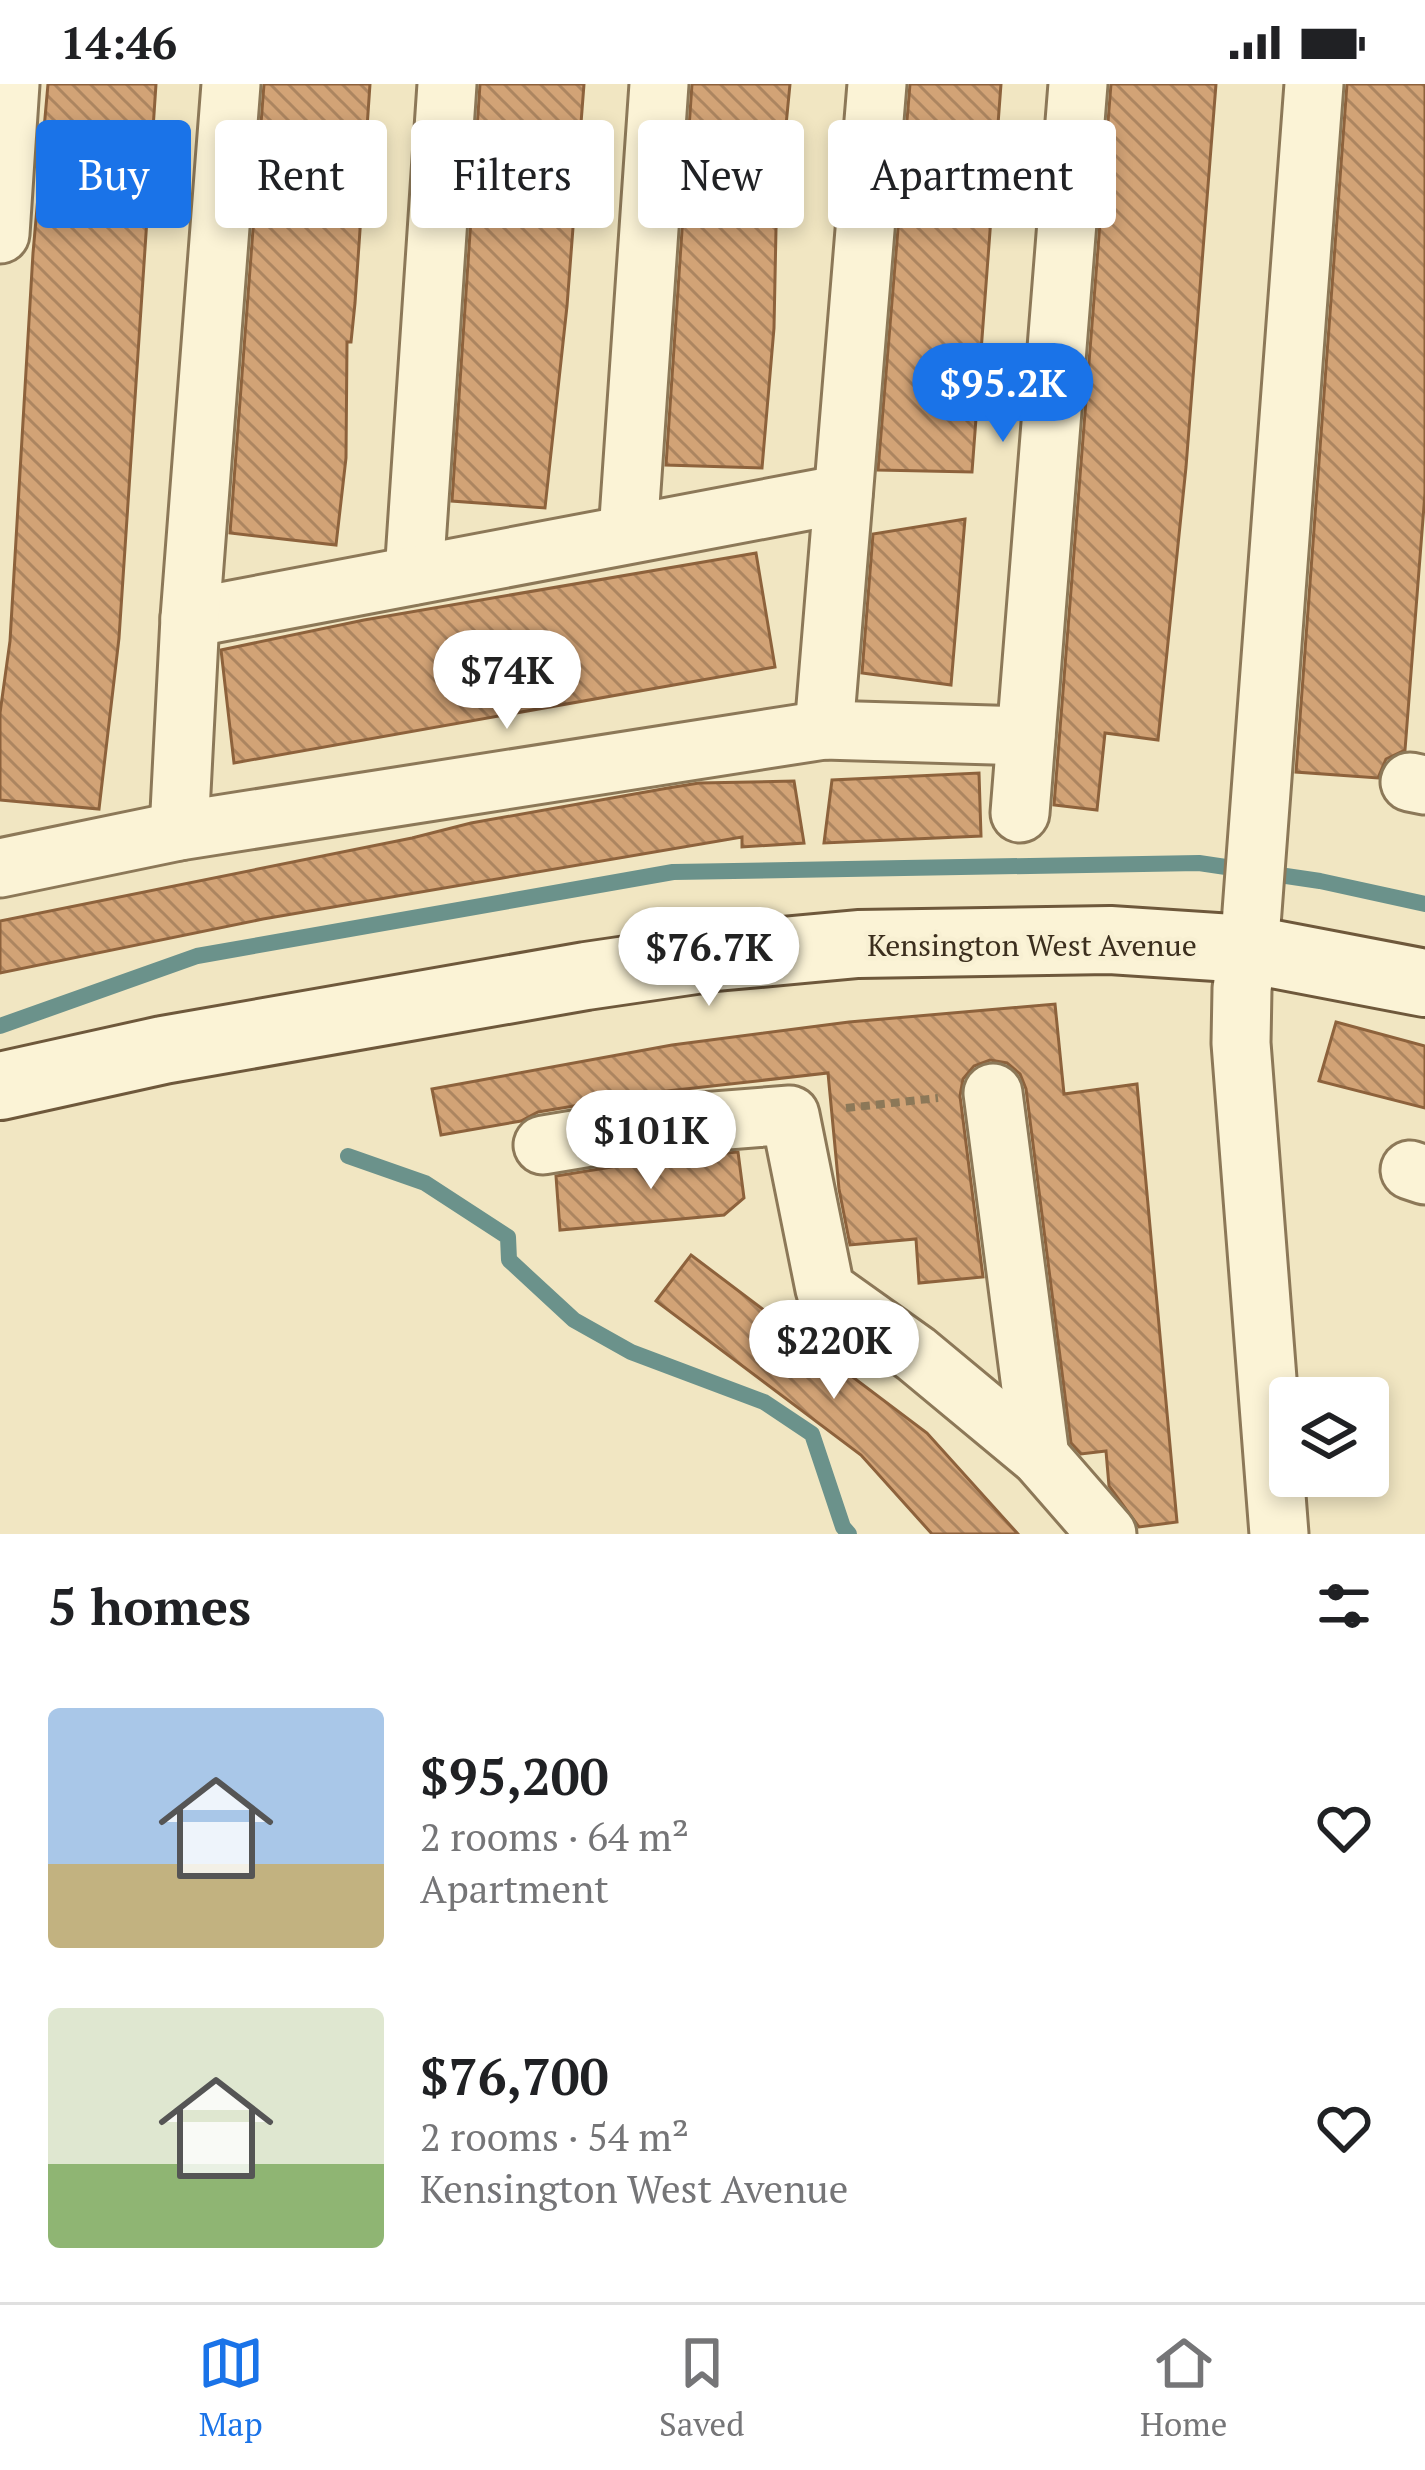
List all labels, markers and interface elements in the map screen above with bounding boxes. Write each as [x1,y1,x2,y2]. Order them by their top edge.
text: 14:46 [60,12,177,72]
chip: Buy [36,120,191,228]
chip: Rent [215,120,387,228]
chip: Filters [411,120,614,228]
chip: New [638,120,804,228]
chip: Apartment [828,120,1116,228]
pin: $95.2K [905,343,1101,445]
text: $95.2K [939,356,1067,408]
pin: $74K [436,630,578,732]
text: $74K [460,643,554,695]
pin: $76.7K [611,907,807,1009]
text: $76.7K [645,920,773,972]
street label: Kensington West Avenue [867,925,1197,965]
pin: $101K [567,1090,735,1192]
text: $101K [593,1103,709,1155]
pin: $220K [750,1300,918,1402]
text: $220K [776,1313,892,1365]
map controls [1269,1377,1389,1497]
button: layers [1269,1377,1389,1497]
text: 5 homes [48,1572,251,1640]
icon: filters [1311,1573,1377,1639]
text: $95,200 [420,1742,609,1810]
icon: home [144,1756,288,1900]
icon: heart [1311,1795,1377,1861]
text: 2 rooms · 64 m² [420,1810,689,1862]
text: Apartment [420,1862,609,1914]
text: $76,700 [420,2042,609,2110]
icon: home [144,2056,288,2200]
icon: heart [1311,2095,1377,2161]
text: 2 rooms · 54 m² [420,2110,689,2162]
text: Kensington West Avenue [420,2162,848,2214]
tab: Map [198,2330,264,2445]
tab: Saved [659,2330,745,2445]
tab: Home [1140,2330,1227,2445]

